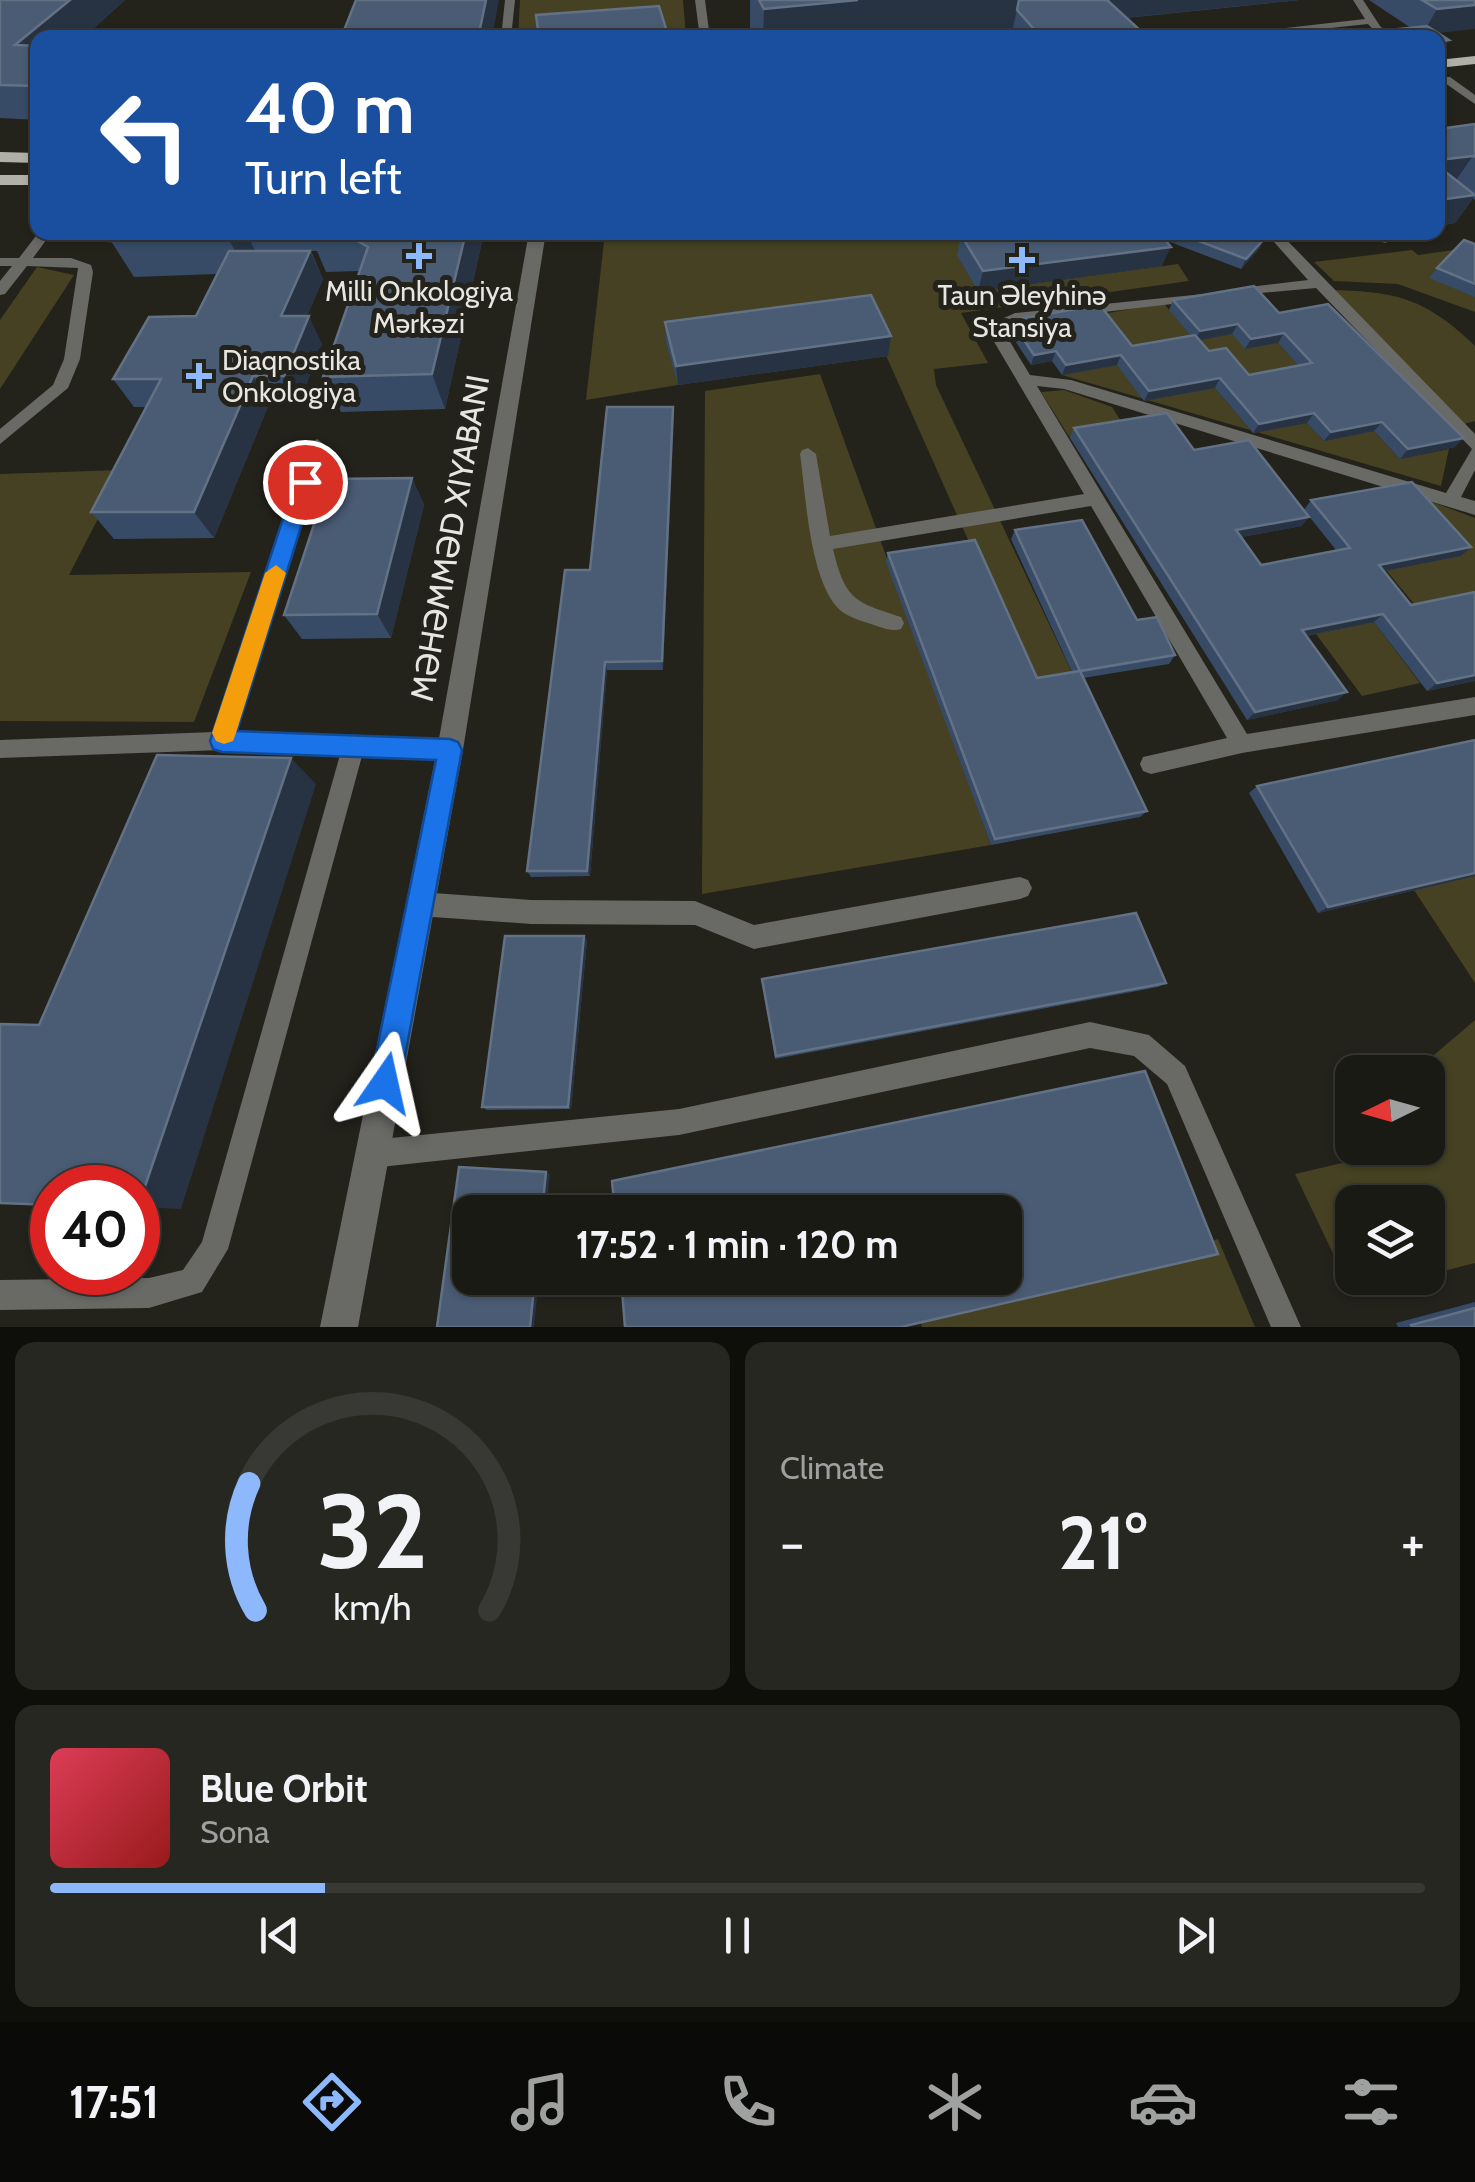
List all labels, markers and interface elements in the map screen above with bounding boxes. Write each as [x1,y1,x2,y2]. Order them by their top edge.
text: 40 m [245,65,414,151]
icon: left [80,70,210,200]
text: Turn left [245,151,402,205]
marker: Milli Onkologiya Mərkəzi [406,243,432,269]
marker: Taun Əleyhinə Stansiya [1009,247,1035,273]
place label: Milli Onkologiya Mərkəzi [325,274,513,340]
place label: Taun Əleyhinə Stansiya [938,278,1106,344]
place label: Diaqnostika Onkologiya [222,343,362,409]
marker: Diaqnostika Onkologiya [186,363,212,389]
street label: MƏHƏMMƏD XIYABANI [402,372,497,704]
pin [263,440,348,525]
icon: arrive [278,455,333,510]
position arrow [333,1031,437,1135]
north arrow [1335,1055,1445,1165]
map controls [1335,1055,1445,1295]
speed limit sign: 40 [30,1165,160,1295]
button: layers [1335,1185,1445,1295]
text: 17:52 · 1 min · 120 m [576,1221,898,1268]
text: Climate [780,1448,884,1487]
text: 32 [317,1468,428,1594]
text: 21° [1058,1497,1147,1588]
text: − [780,1509,804,1576]
text: + [1401,1509,1425,1576]
text: km/h [333,1586,412,1629]
text: Blue Orbit [200,1765,368,1812]
text: Sona [200,1812,270,1851]
icon: previous [252,1908,307,1963]
icon: pause [710,1908,765,1963]
icon: next [1168,1908,1223,1963]
icon: directions [297,2067,367,2137]
icon: music [505,2067,575,2137]
icon: phone [713,2067,783,2137]
icon: climate [920,2067,990,2137]
icon: car [1128,2067,1198,2137]
icon: filters [1336,2067,1406,2137]
text: 17:51 [69,2075,159,2129]

